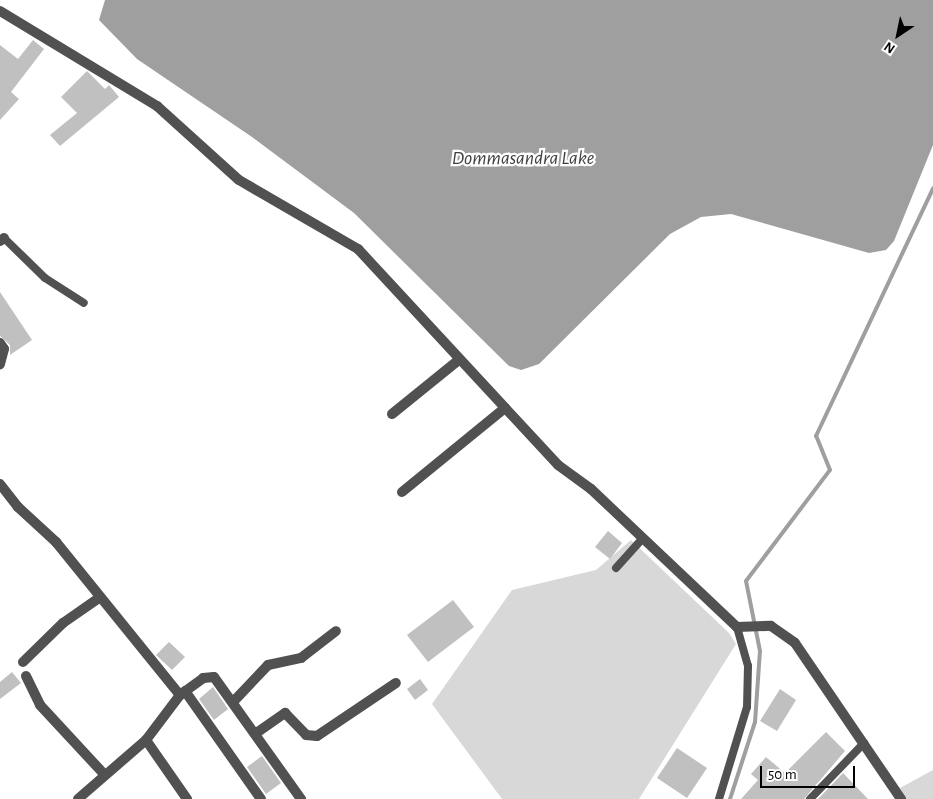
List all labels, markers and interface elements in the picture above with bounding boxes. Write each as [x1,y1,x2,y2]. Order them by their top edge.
north arrow [873,10,923,60]
text: N [882,39,898,56]
water label: Dommasandra Lake [452,146,594,170]
scale bar [763,756,858,788]
text: 50 m [768,767,797,782]

